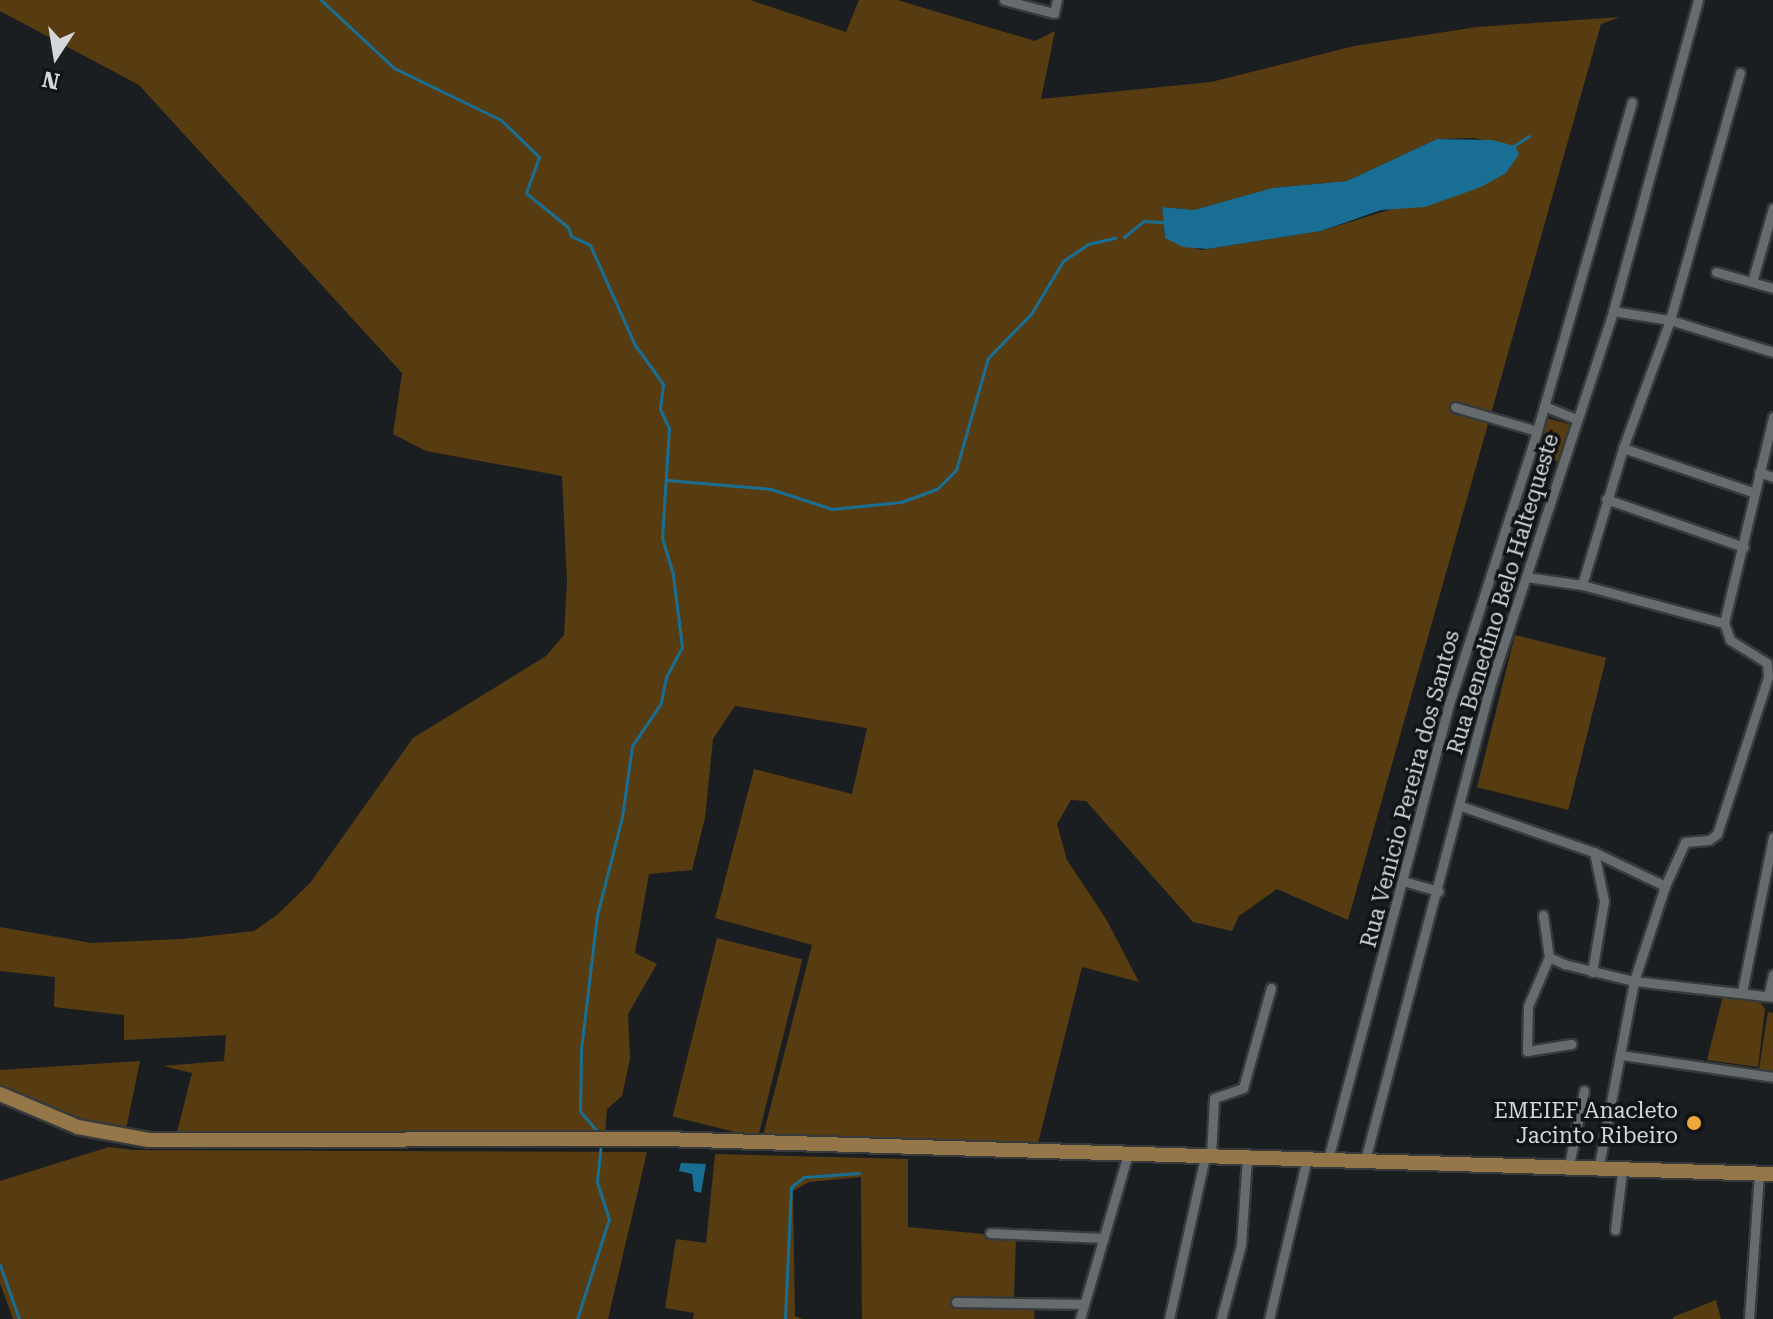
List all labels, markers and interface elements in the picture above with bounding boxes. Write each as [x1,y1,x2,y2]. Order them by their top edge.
north arrow [16,16,96,96]
text: N [40,66,62,94]
street label: Rua Benedino Belo Haltequeste [1442,431,1564,757]
street label: Rua Venicio Pereira dos Santos [1355,627,1465,951]
place label: EMEIEF Anacleto Jacinto Ribeiro [1494,1097,1678,1148]
marker: EMEIEF Anacleto Jacinto Ribeiro [1685,1114,1703,1132]

